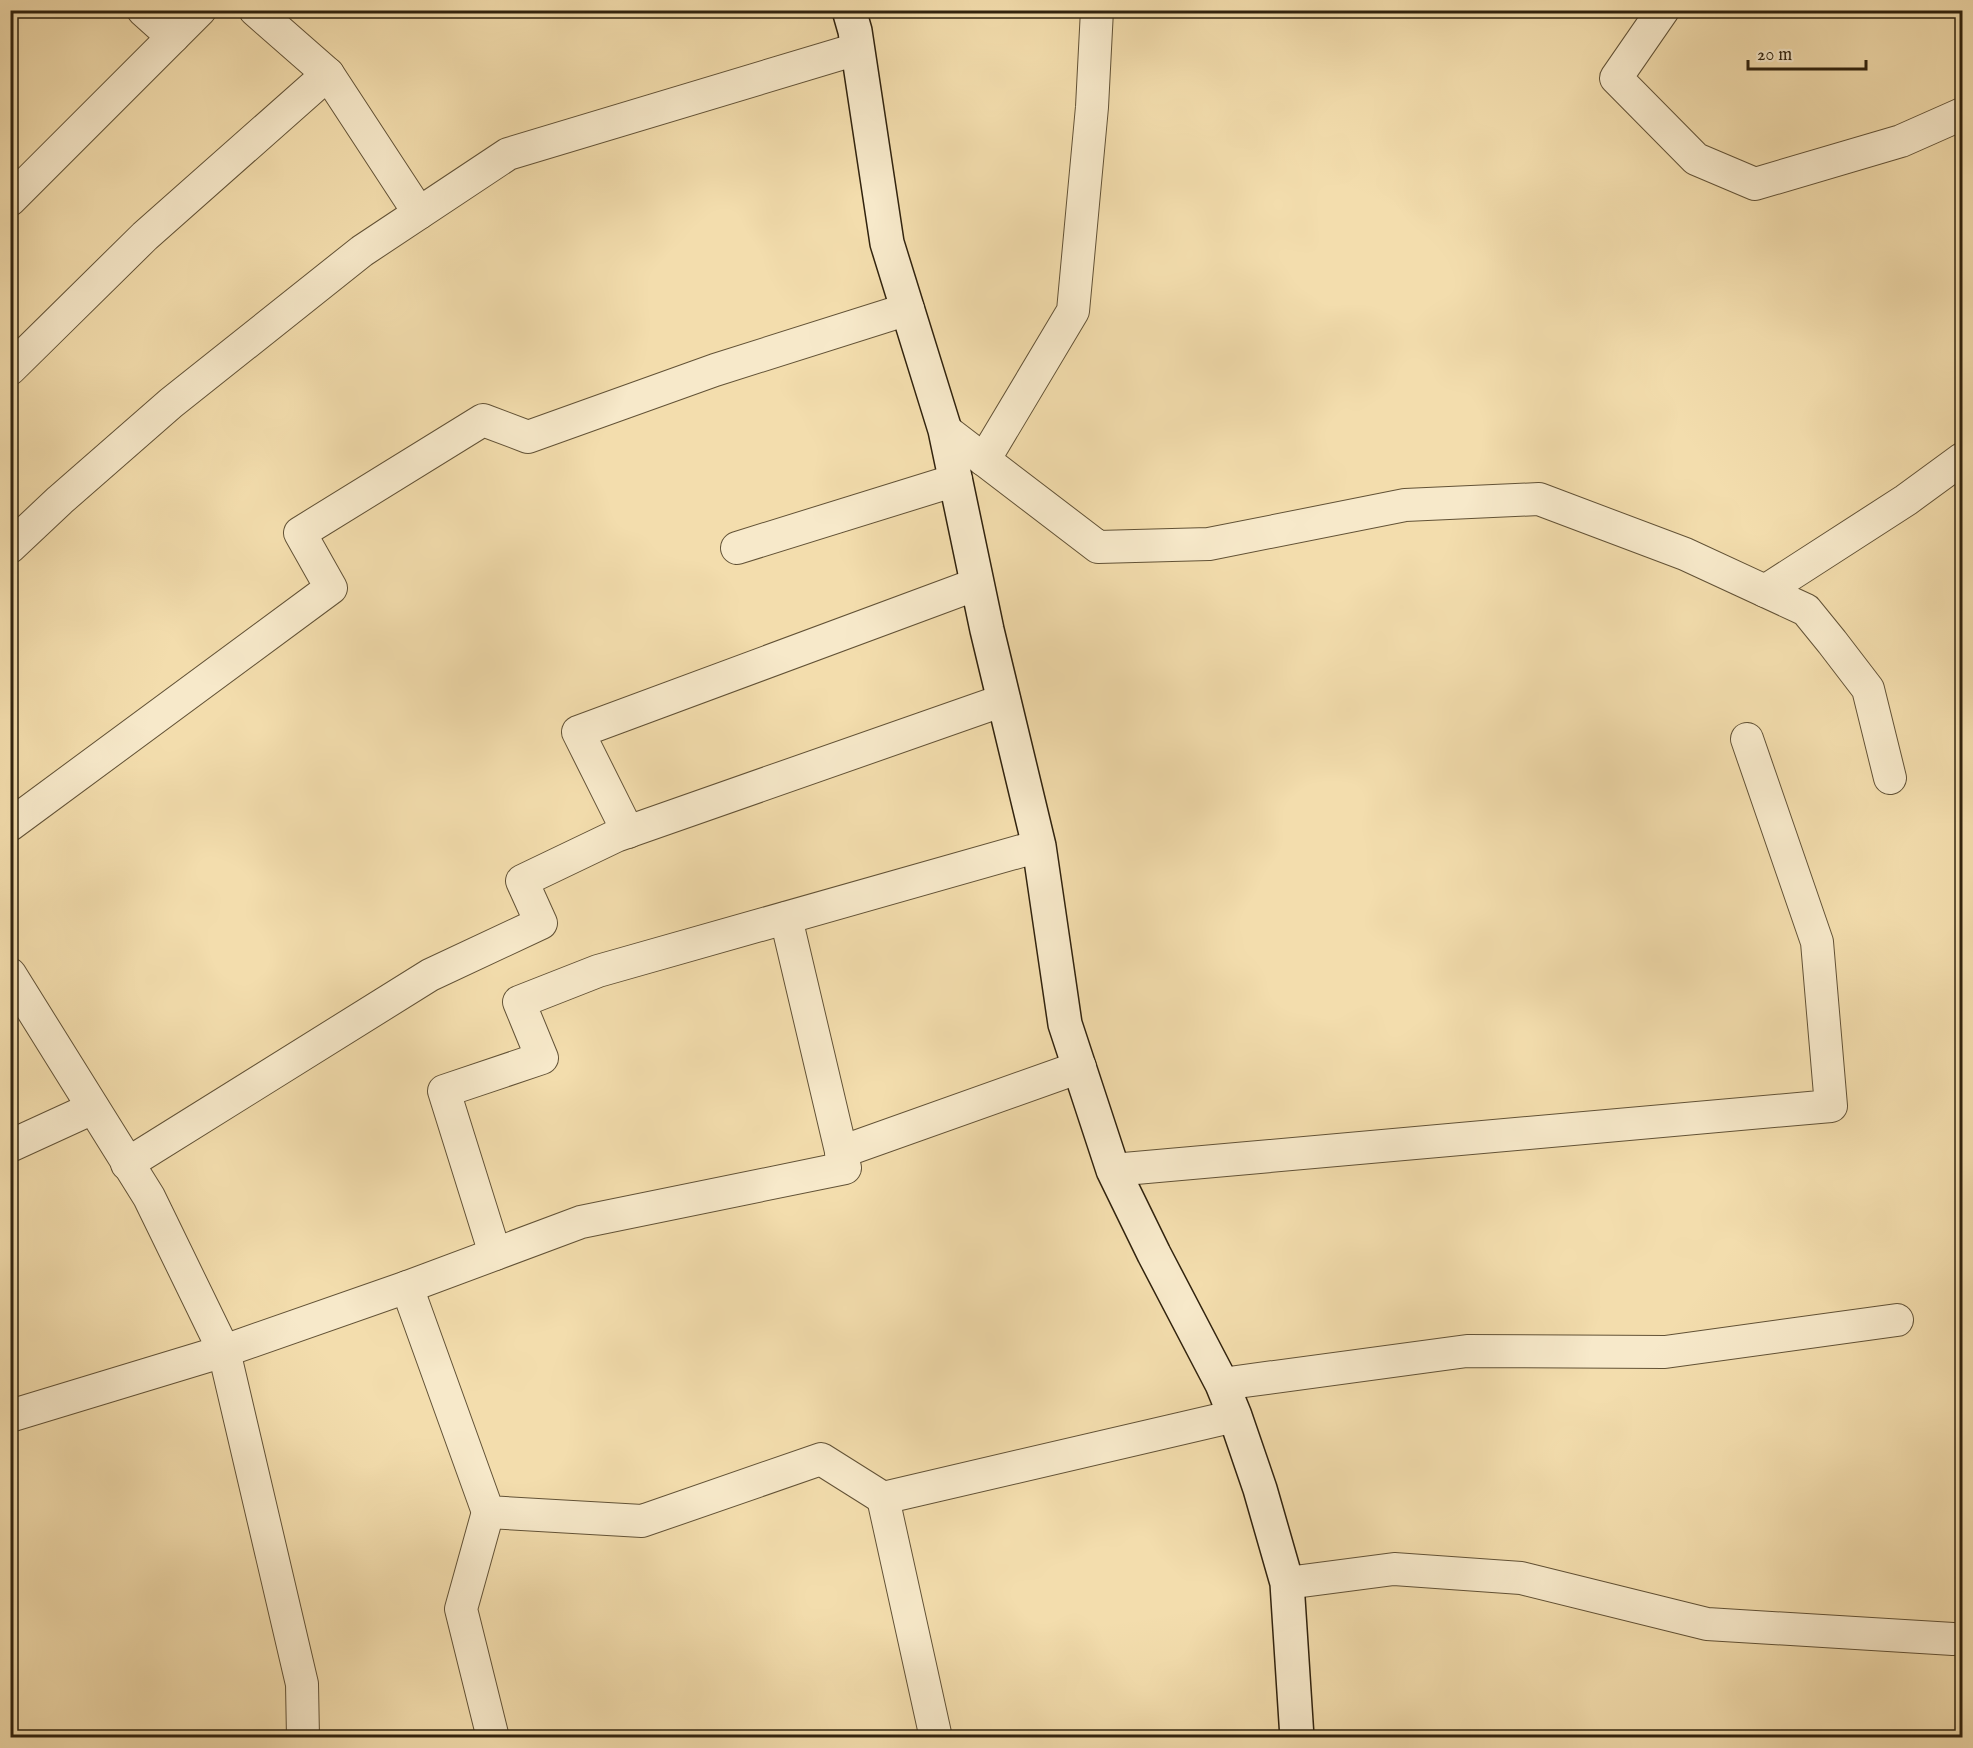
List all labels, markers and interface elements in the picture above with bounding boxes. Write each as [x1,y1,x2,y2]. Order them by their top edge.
scale bar [1748,33,1866,71]
text: 20 m [1757,44,1792,67]

